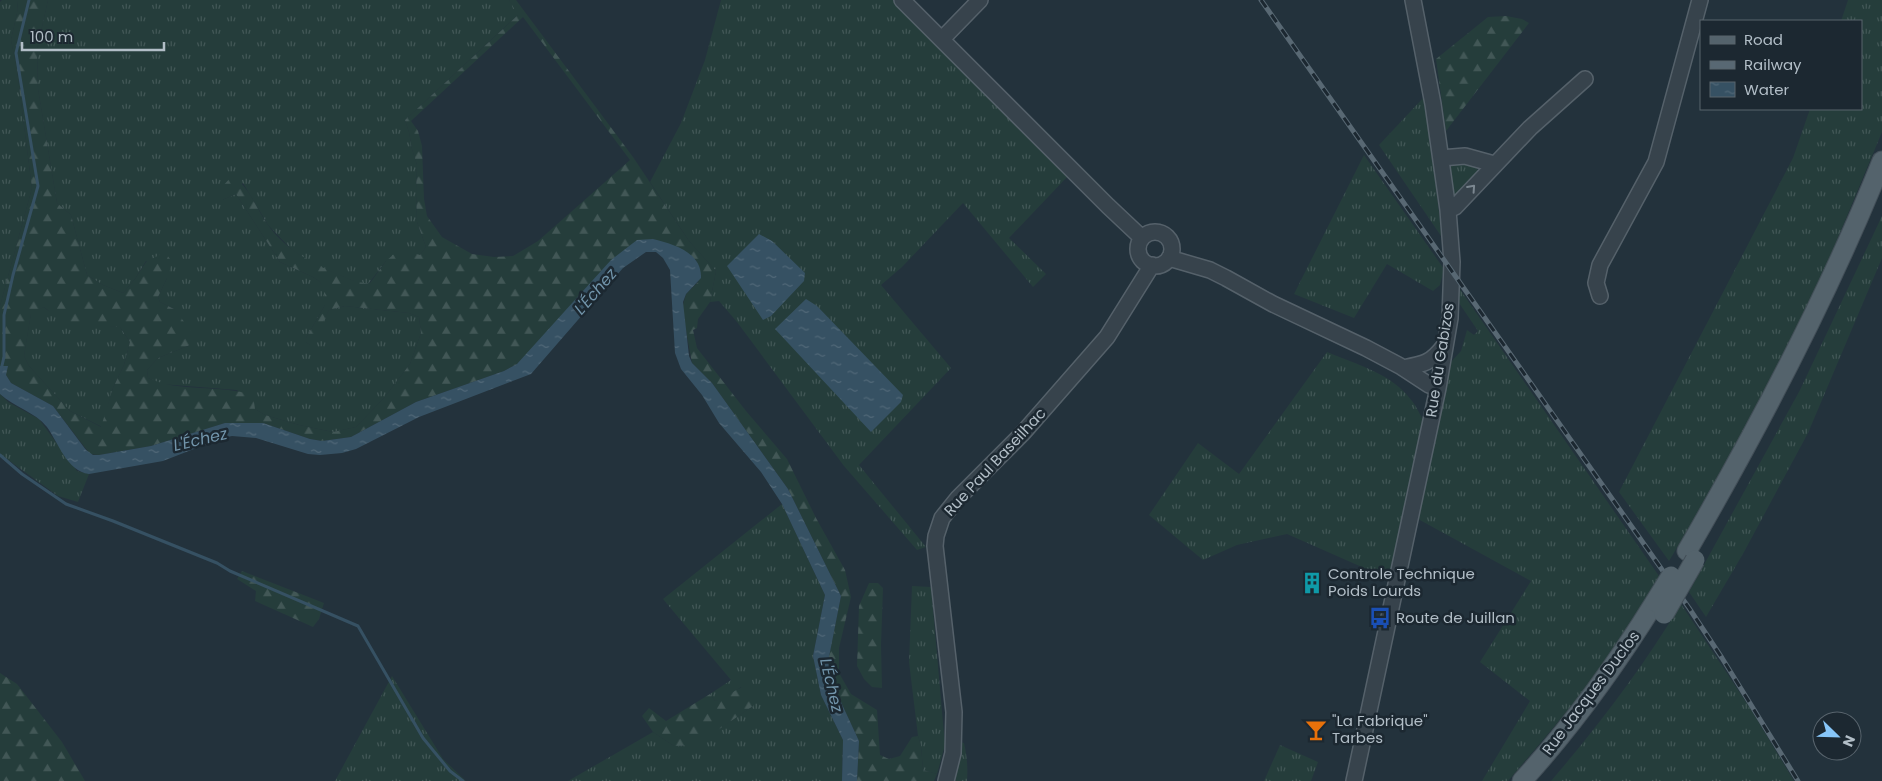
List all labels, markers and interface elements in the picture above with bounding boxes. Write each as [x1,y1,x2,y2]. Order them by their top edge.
scale bar [22,20,165,52]
legend [1700,20,1862,110]
text: 100 m [30,26,73,47]
text: Road [1744,29,1783,50]
text: Railway [1744,54,1802,75]
text: Water [1744,79,1790,100]
one-way arrow [1466,185,1475,194]
water label: L'Échez [569,263,623,320]
street label: Rue du Gabizos [1420,301,1459,419]
street label: Rue Paul Baseilhac [939,403,1050,520]
water label: L'Échez [171,422,230,457]
place label: Controle Technique Poids Lourds [1328,563,1475,601]
building icon: Controle Technique Poids Lourds [1299,570,1325,596]
bus stop icon: Route de Juillan [1367,605,1393,631]
place label: Route de Juillan [1396,607,1515,628]
street label: Rue Jacques Duclos [1537,626,1644,759]
water label: L'Échez [814,656,849,715]
place label: "La Fabrique" Tarbes [1332,710,1428,748]
north arrow [1812,711,1862,761]
bar icon: "La Fabrique" Tarbes [1303,717,1329,743]
text: N [1838,732,1860,750]

